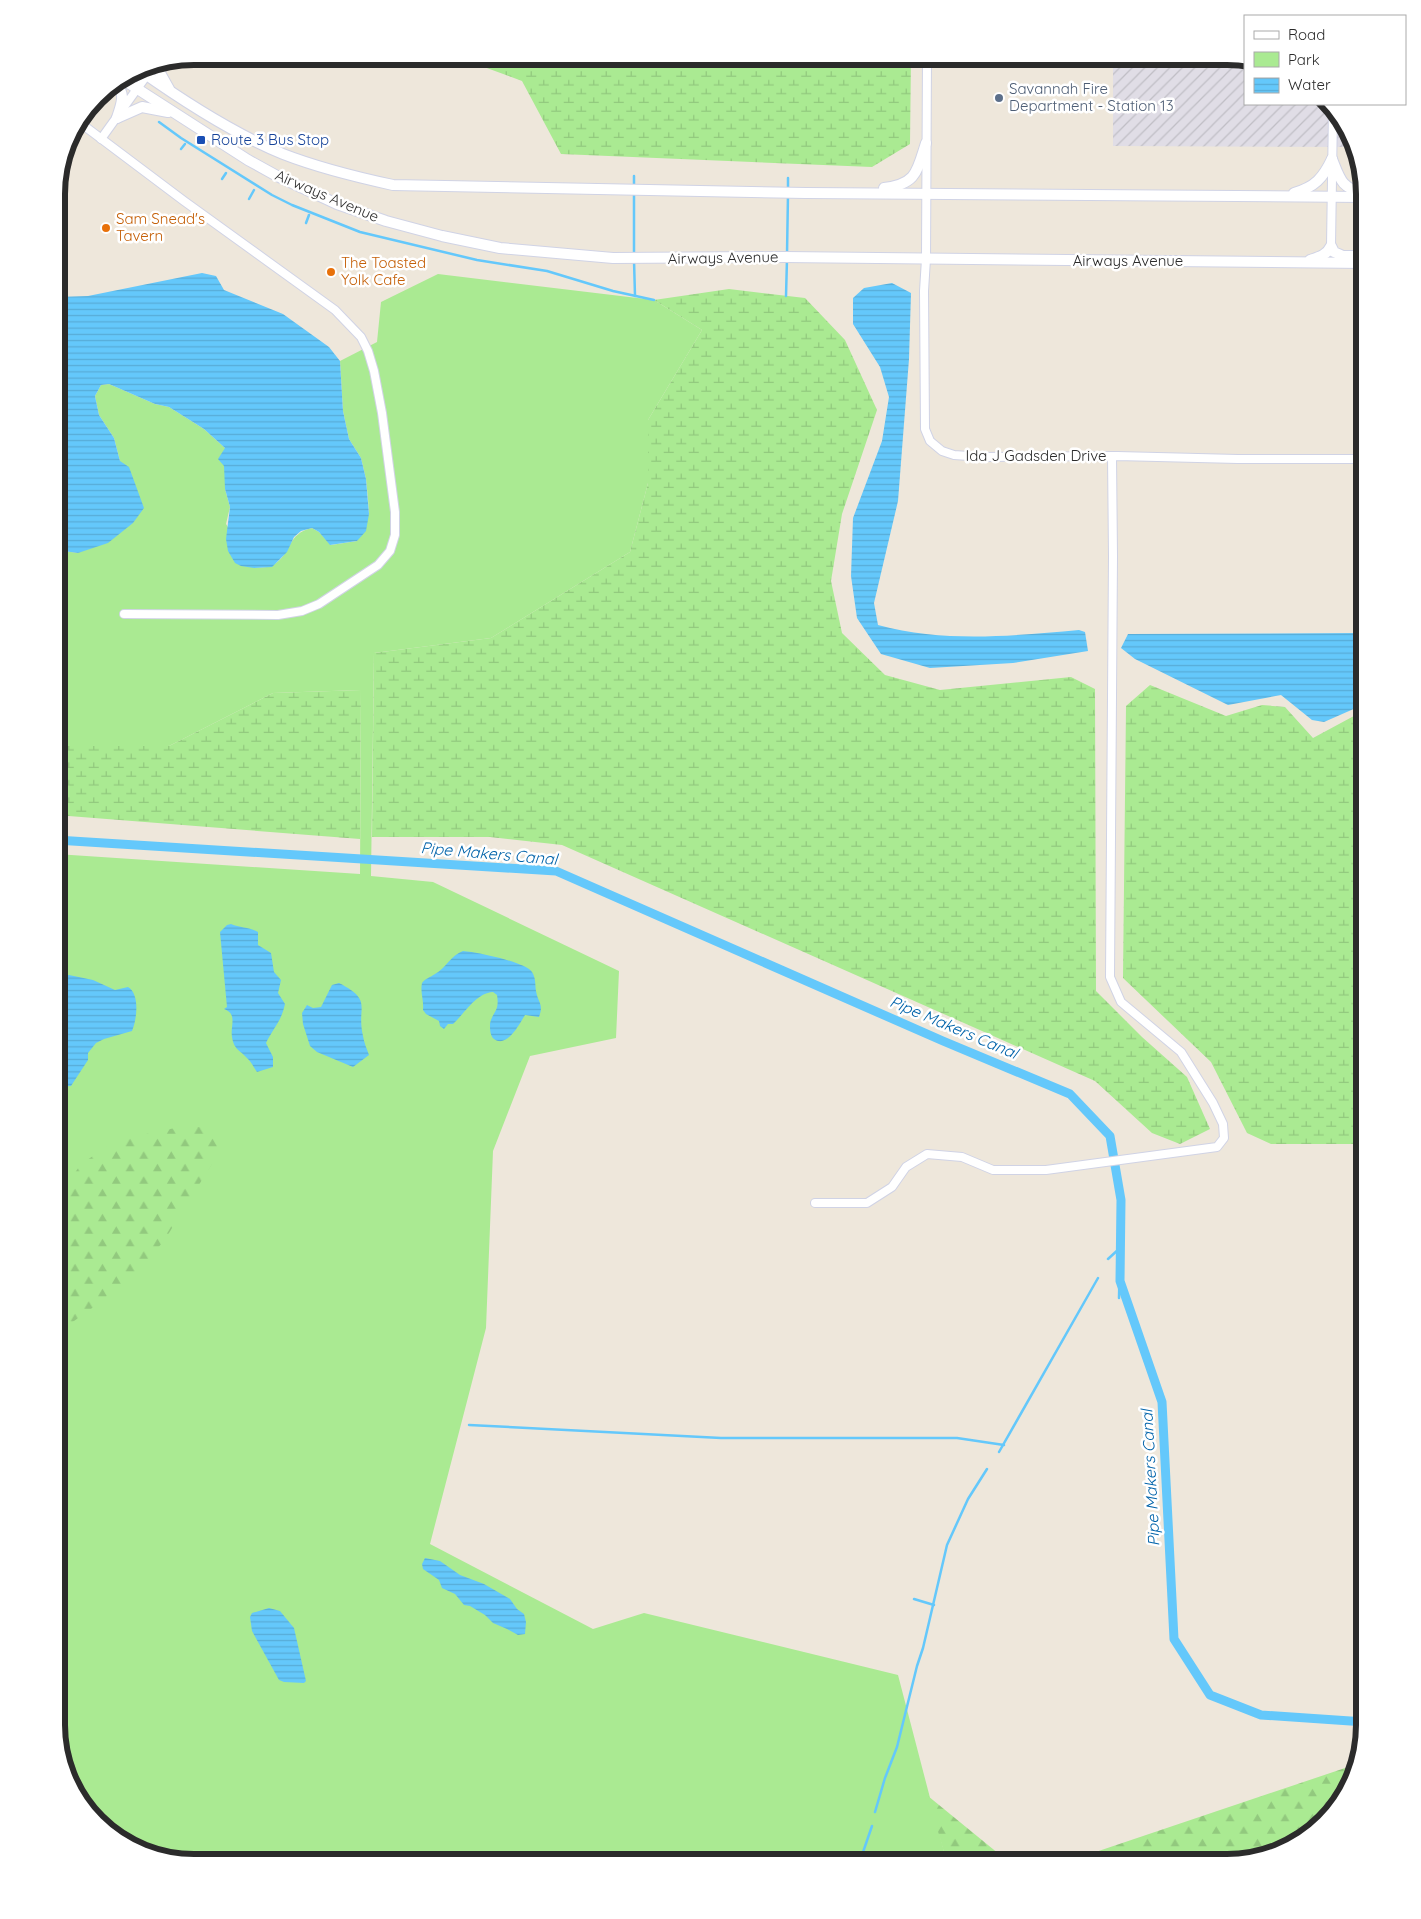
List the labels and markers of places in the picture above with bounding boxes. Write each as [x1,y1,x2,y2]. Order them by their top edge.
place label: Savannah Fire Department - Station 13 [1009,79,1174,115]
marker: Savannah Fire Department - Station 13 [993,92,1005,104]
place label: Route 3 Bus Stop [211,130,329,149]
marker: Route 3 Bus Stop [195,134,207,146]
place label: Sam Snead's Tavern [116,209,205,245]
marker: Sam Snead's Tavern [100,222,112,234]
place label: The Toasted Yolk Cafe [341,253,426,289]
marker: The Toasted Yolk Cafe [325,266,337,278]

